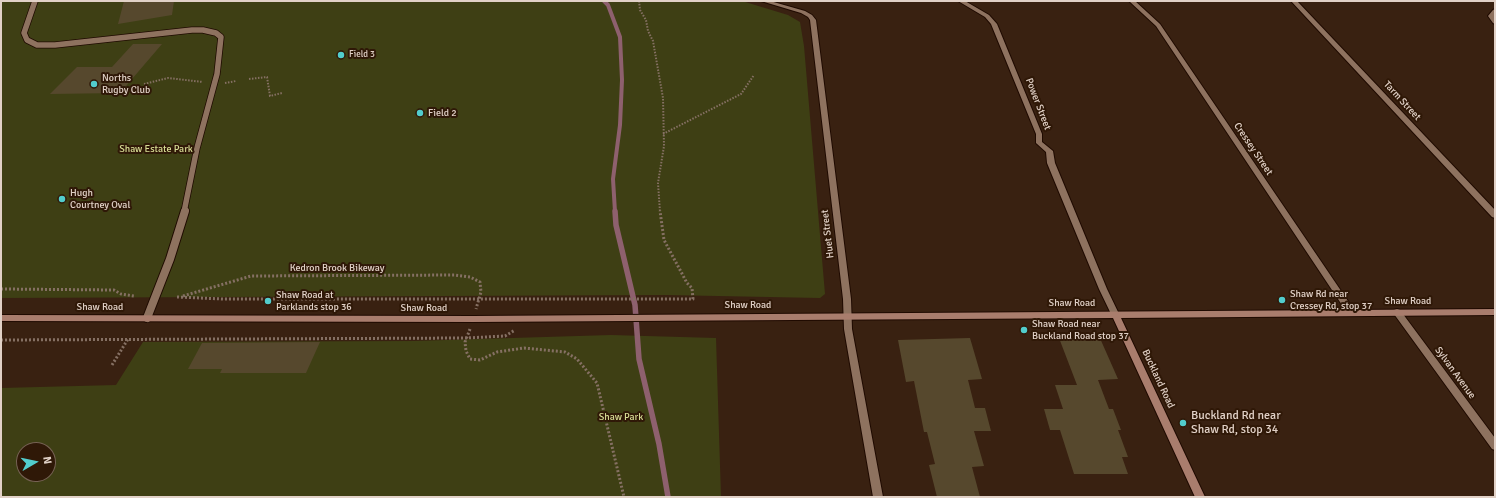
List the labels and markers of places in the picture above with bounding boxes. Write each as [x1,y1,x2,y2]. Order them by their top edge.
marker: Field 3 [336,50,346,60]
place label: Field 3 [349,50,375,60]
place label: Norths Rugby Club [102,72,150,96]
marker: Norths Rugby Club [89,79,99,89]
place label: Field 2 [428,107,457,119]
marker: Field 2 [415,108,425,118]
place label: Hugh Courtney Oval [70,187,130,210]
marker: Hugh Courtney Oval [57,194,67,204]
place label: Shaw Rd near Cressey Rd, stop 37 [1290,288,1372,312]
place label: Shaw Road at Parklands stop 36 [276,289,352,312]
marker: Shaw Rd near Cressey Rd, stop 37 [1277,295,1287,305]
marker: Shaw Road at Parklands stop 36 [263,296,273,306]
place label: Shaw Road near Buckland Road stop 37 [1032,318,1129,342]
marker: Shaw Road near Buckland Road stop 37 [1019,325,1029,335]
place label: Buckland Rd near Shaw Rd, stop 34 [1191,409,1281,437]
marker: Buckland Rd near Shaw Rd, stop 34 [1178,418,1188,428]

